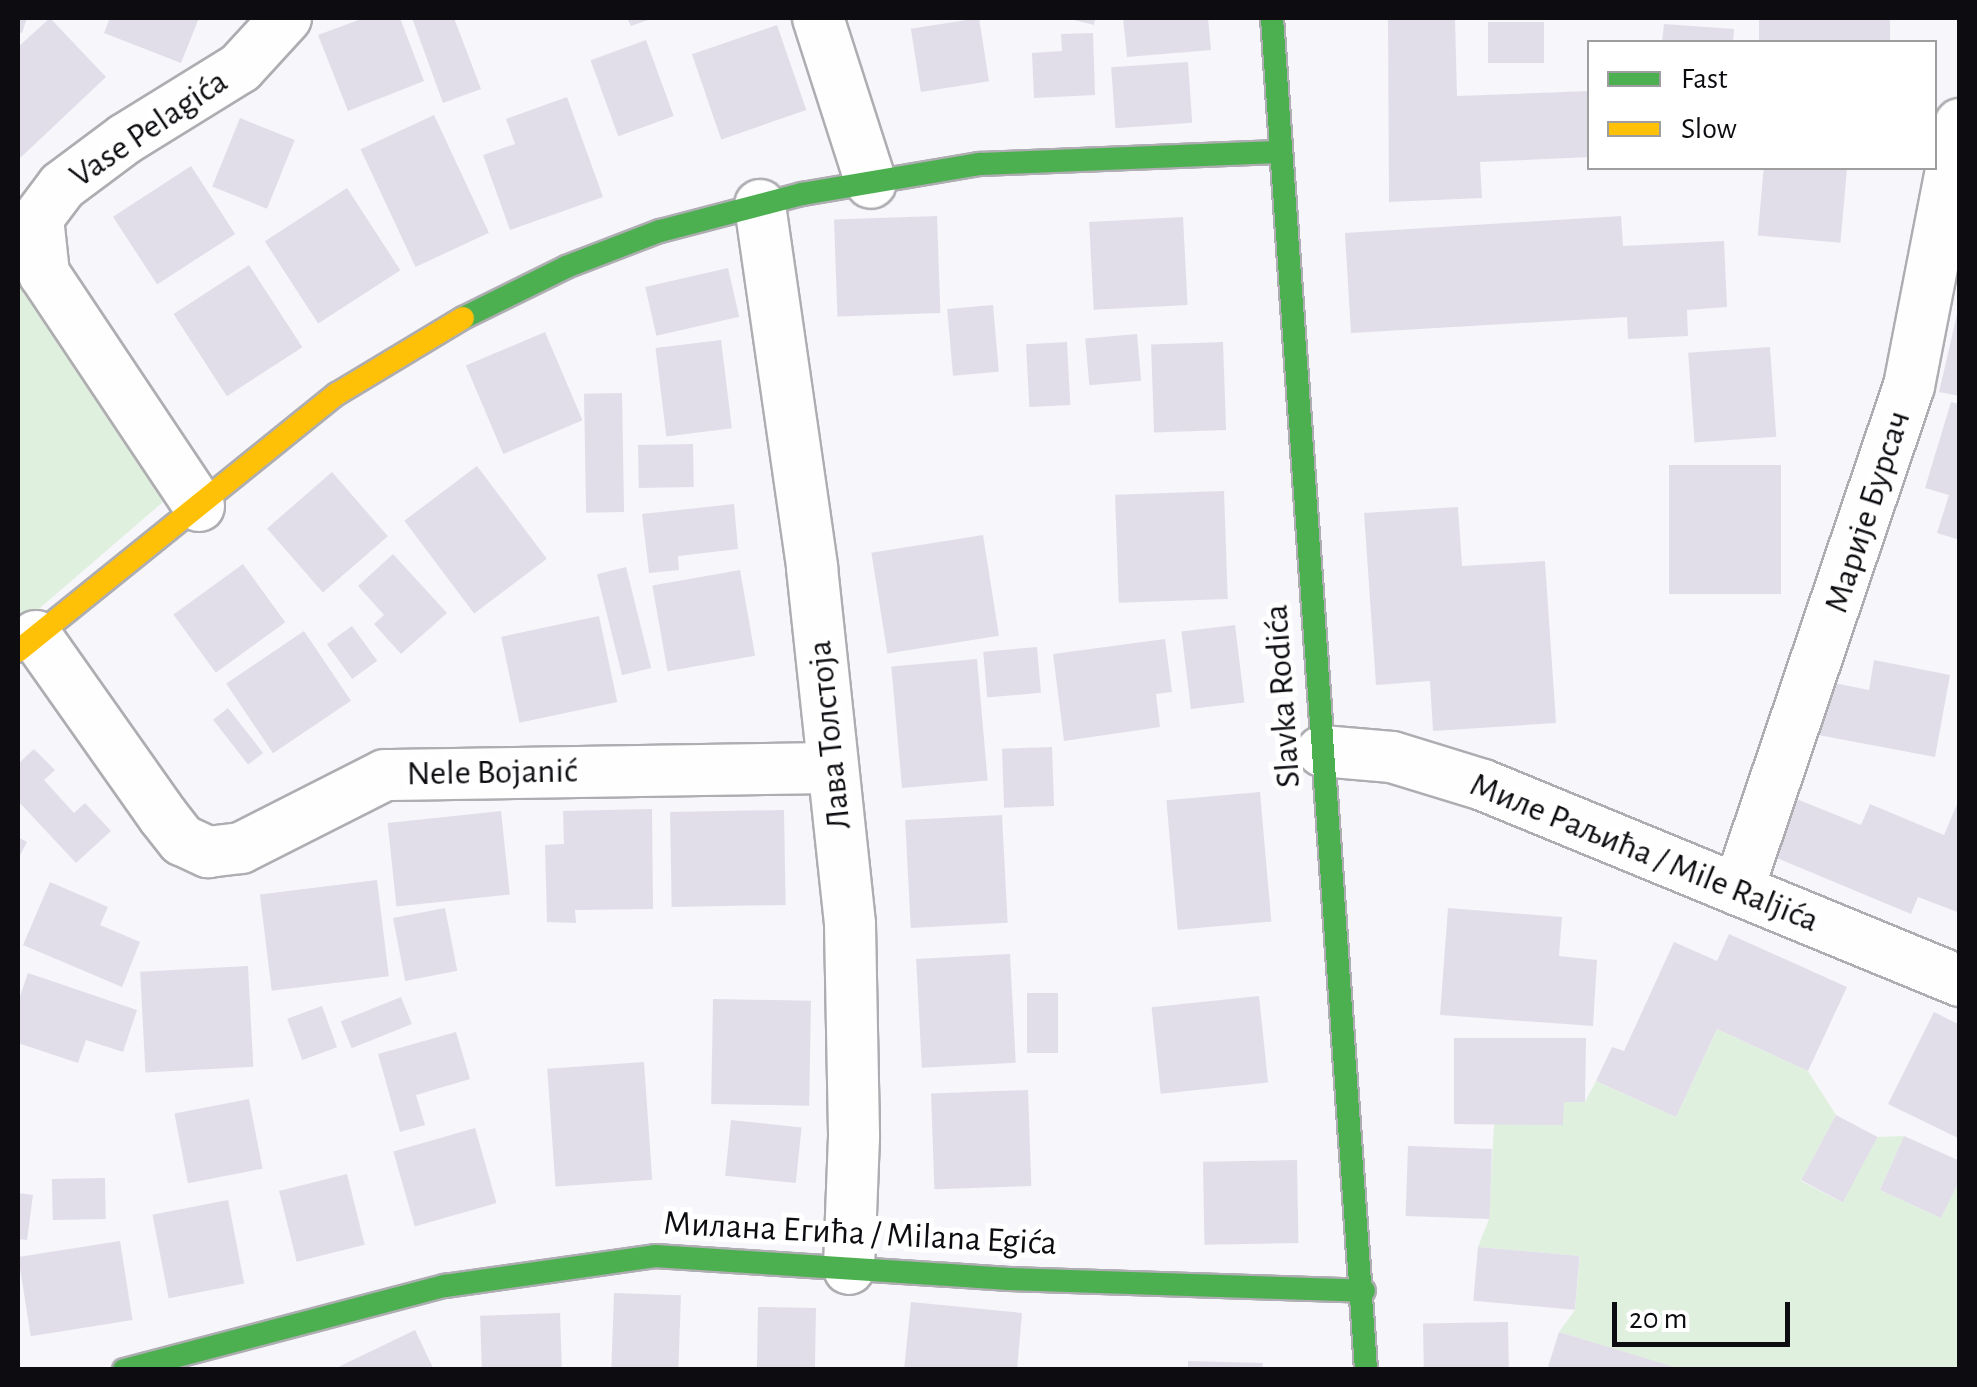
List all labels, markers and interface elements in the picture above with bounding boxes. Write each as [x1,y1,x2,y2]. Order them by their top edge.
legend [1587,40,1937,170]
street label: Vase Pelagića [62,61,236,197]
text: Fast [1681,64,1728,94]
text: Slow [1681,114,1737,144]
street label: Марије Бурсач [1815,405,1921,619]
street label: Slavka Rodića [1256,603,1310,789]
street label: Лава Толстоја [799,638,861,832]
street label: Nele Bojanić [406,751,578,795]
street label: Миле Раљића / Mile Raljića [1463,764,1825,942]
street label: Милана Егића / Milana Egića [662,1203,1058,1265]
scale bar [1617,1282,1794,1344]
text: 20 m [1629,1304,1687,1334]

